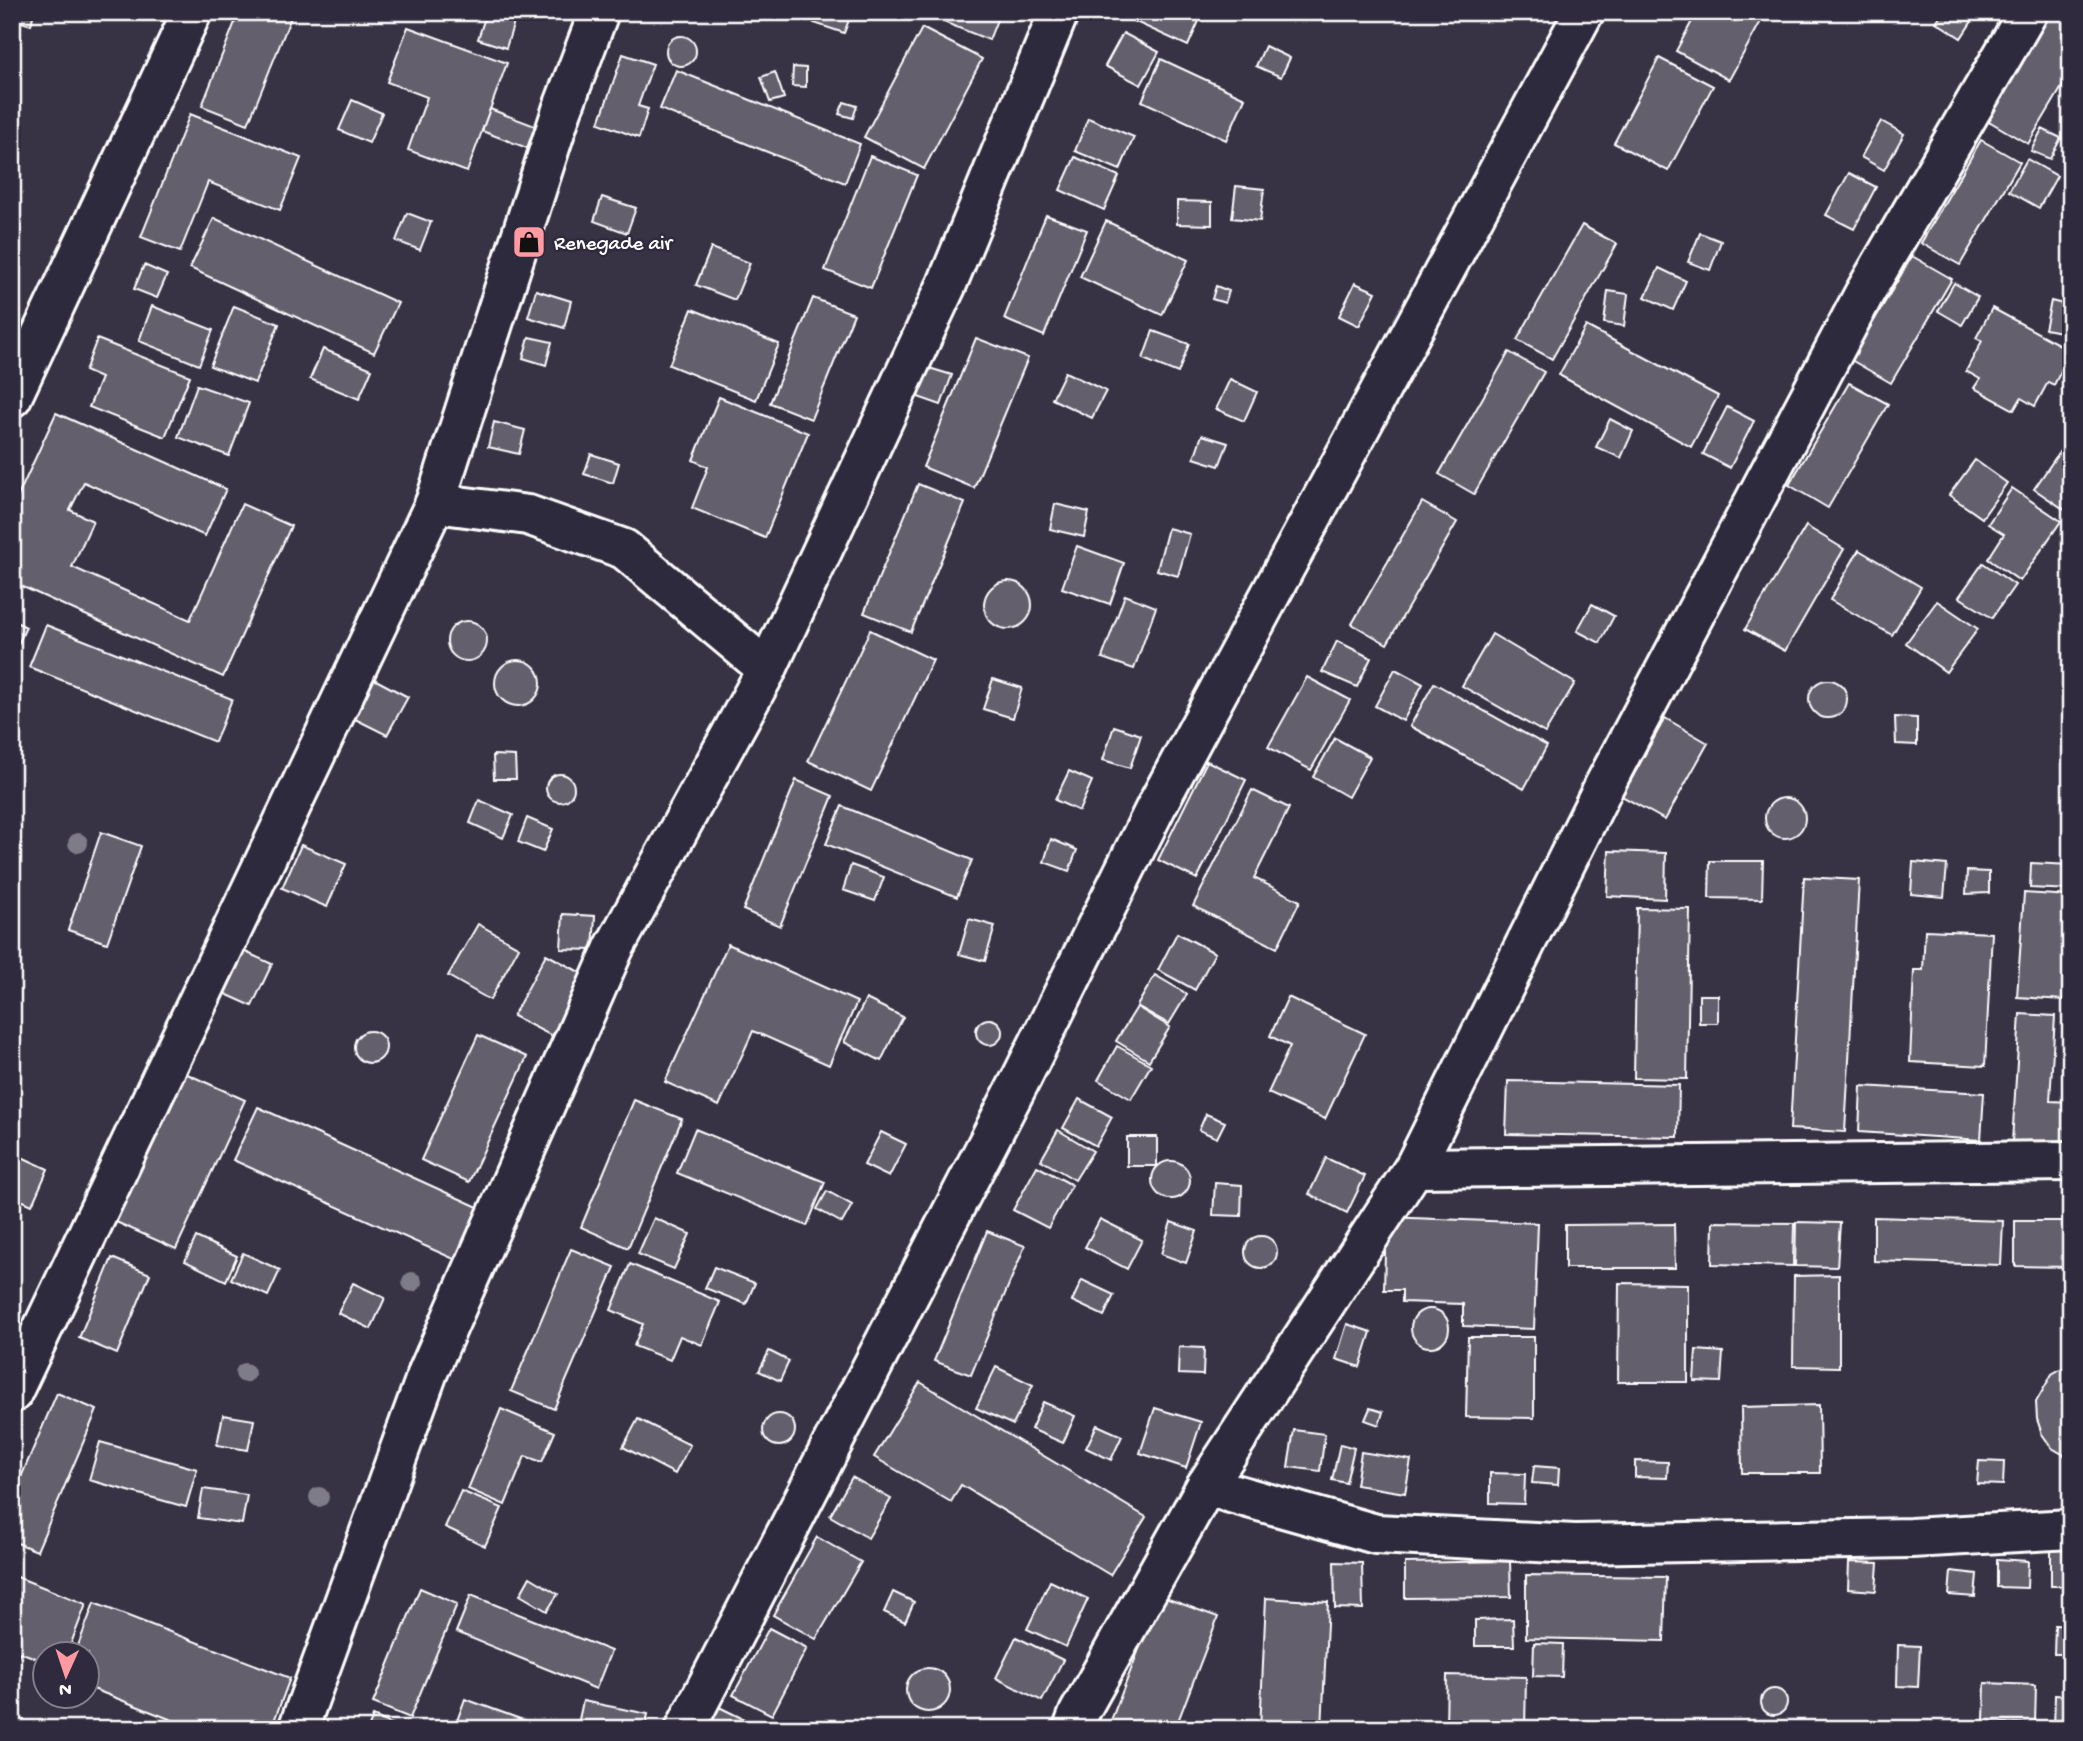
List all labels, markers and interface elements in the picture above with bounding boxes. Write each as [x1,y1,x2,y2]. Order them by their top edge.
shop icon: Renegade air [510,223,548,261]
place label: Renegade air [554,233,674,258]
north arrow [32,1640,102,1710]
text: N [58,1677,72,1700]

